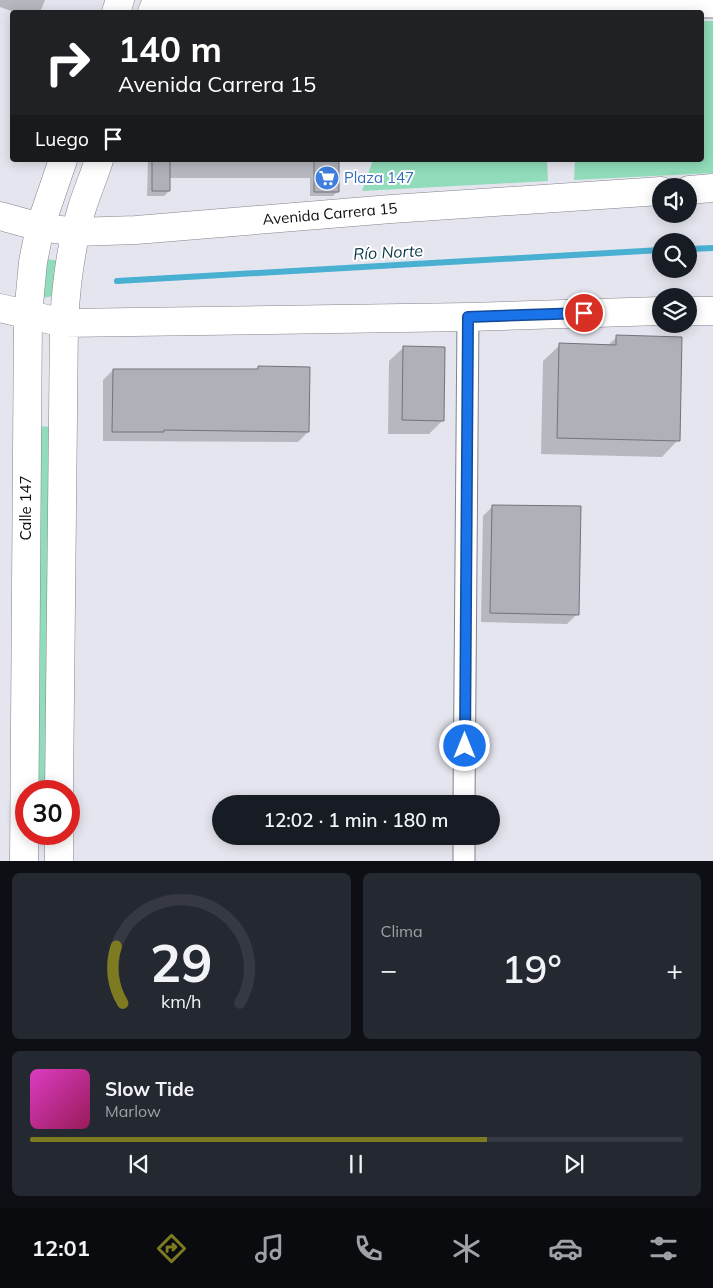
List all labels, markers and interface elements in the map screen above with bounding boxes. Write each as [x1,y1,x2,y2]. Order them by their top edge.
text: 140 m [118,27,222,71]
icon: right [35,30,100,95]
text: Avenida Carrera 15 [118,70,316,98]
icon: arrive [99,125,127,153]
text: Luego [35,127,89,151]
supermarket icon: Plaza 147 [314,165,340,191]
place label: Plaza 147 [344,168,414,187]
map controls [652,178,697,333]
button: sound [652,178,697,223]
street label: Avenida Carrera 15 [262,198,398,229]
button: search [652,233,697,278]
water label: Río Norte [353,240,424,264]
button: layers [652,288,697,333]
pin [563,292,605,334]
icon: arrive [570,299,598,327]
street label: Calle 147 [16,475,35,541]
position arrow [438,719,490,771]
speed limit sign: 30 [15,780,80,845]
text: 12:02 · 1 min · 180 m [263,808,449,832]
text: Clima [381,921,423,941]
text: 29 [150,930,212,995]
text: 19° [502,945,562,993]
text: − [381,952,397,987]
text: + [666,952,683,987]
text: km/h [161,990,201,1012]
text: Slow Tide [105,1077,194,1101]
text: Marlow [105,1101,161,1121]
icon: previous [125,1150,153,1178]
icon: pause [342,1150,370,1178]
icon: next [560,1150,588,1178]
icon: directions [154,1231,189,1266]
icon: music [252,1231,287,1266]
icon: phone [351,1231,386,1266]
icon: climate [449,1231,484,1266]
icon: car [548,1231,583,1266]
icon: filters [646,1231,681,1266]
text: 12:01 [32,1234,90,1262]

